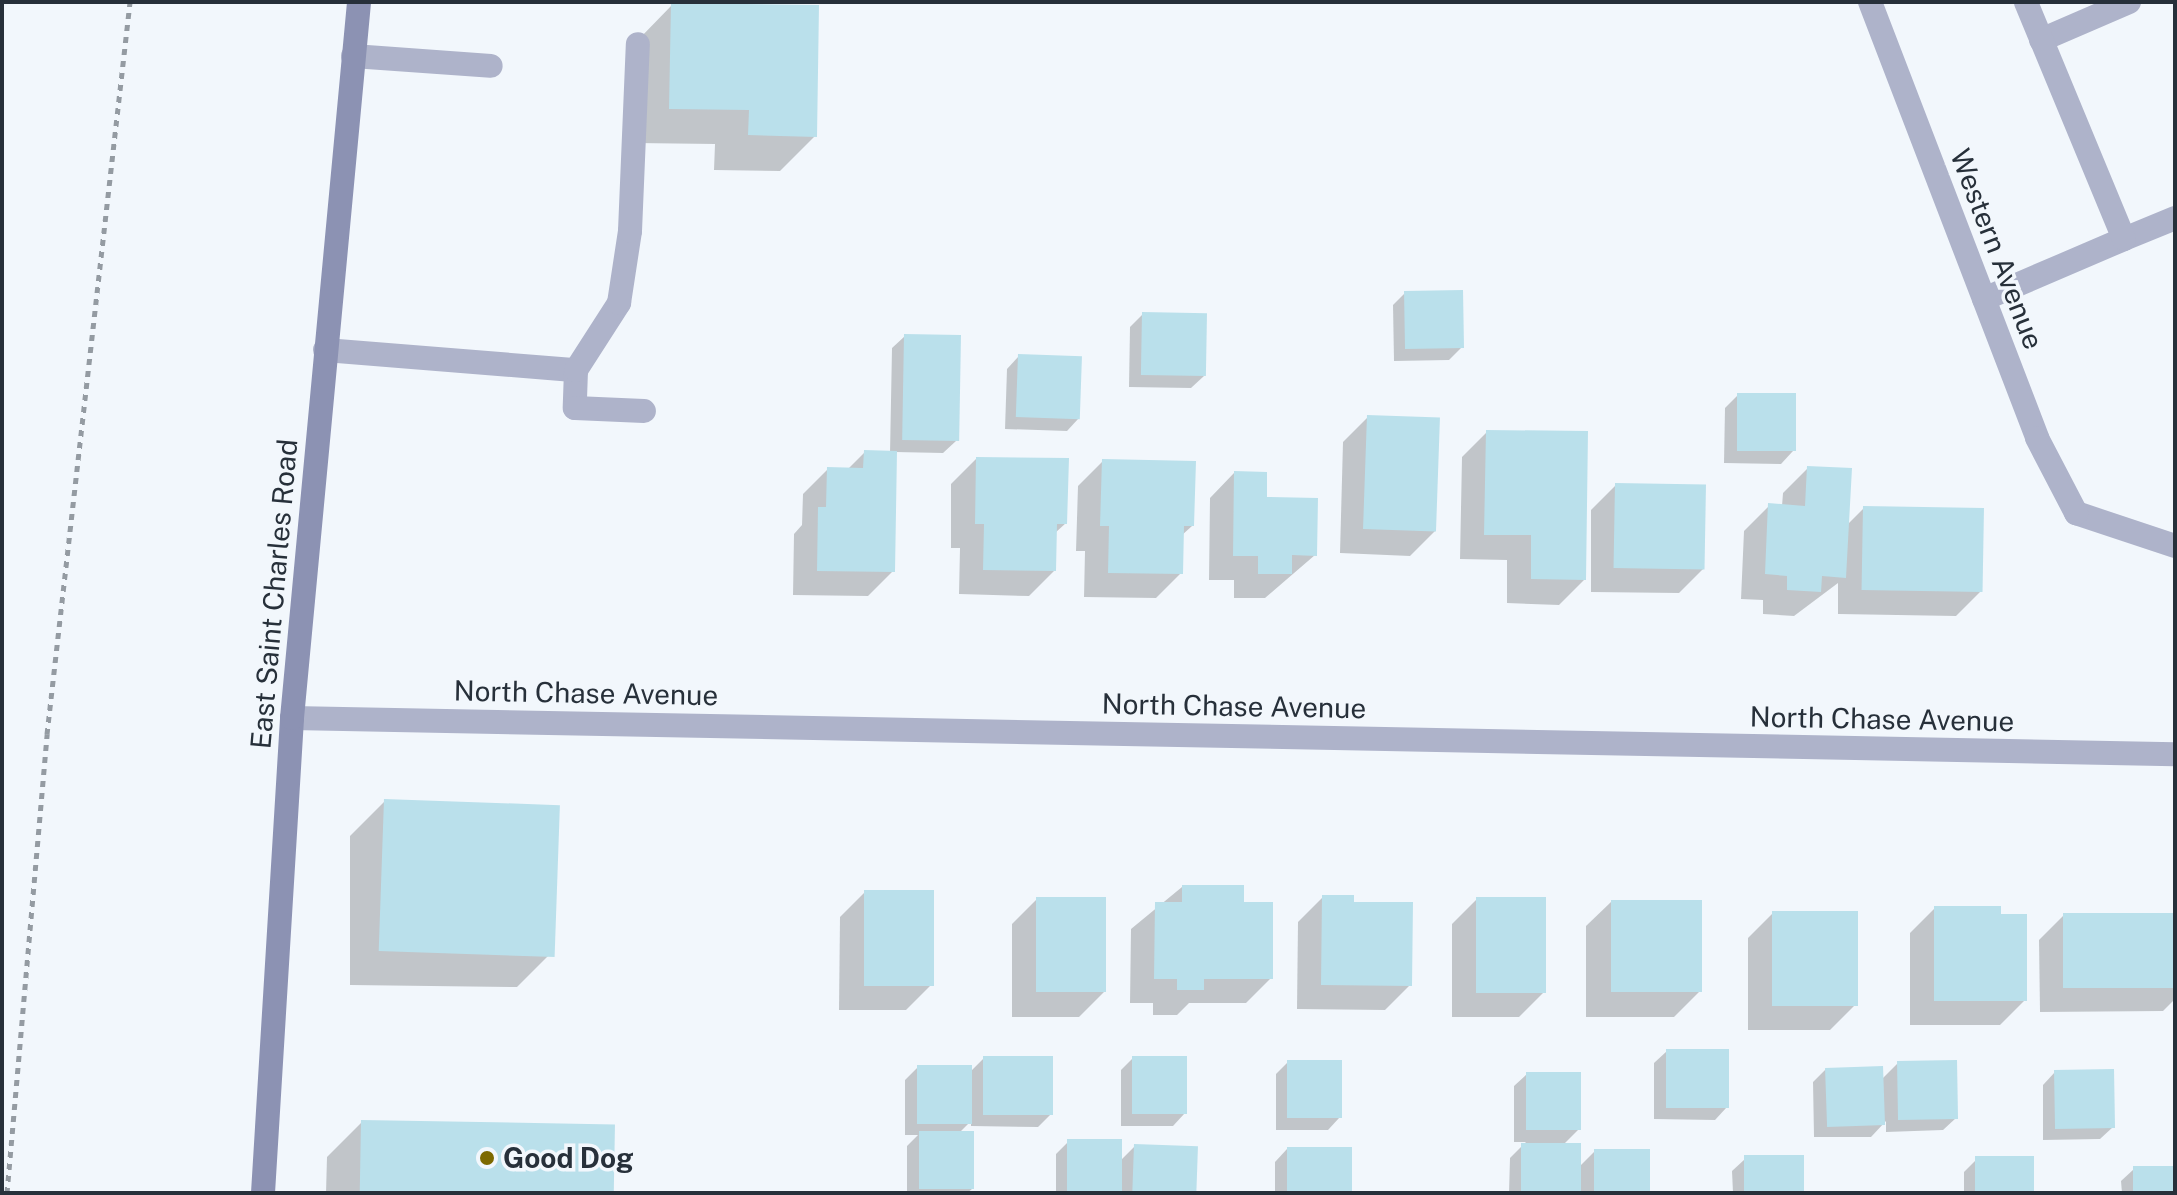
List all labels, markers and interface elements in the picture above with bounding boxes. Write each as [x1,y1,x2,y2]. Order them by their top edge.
street label: Western Avenue [1943,144,2051,354]
street label: East Saint Charles Road [244,438,304,750]
street label: North Chase Avenue [453,674,719,712]
street label: North Chase Avenue [1101,687,1367,725]
street label: North Chase Avenue [1749,700,2015,738]
place label: Good Dog [503,1141,634,1175]
marker: Good Dog [478,1149,496,1167]

